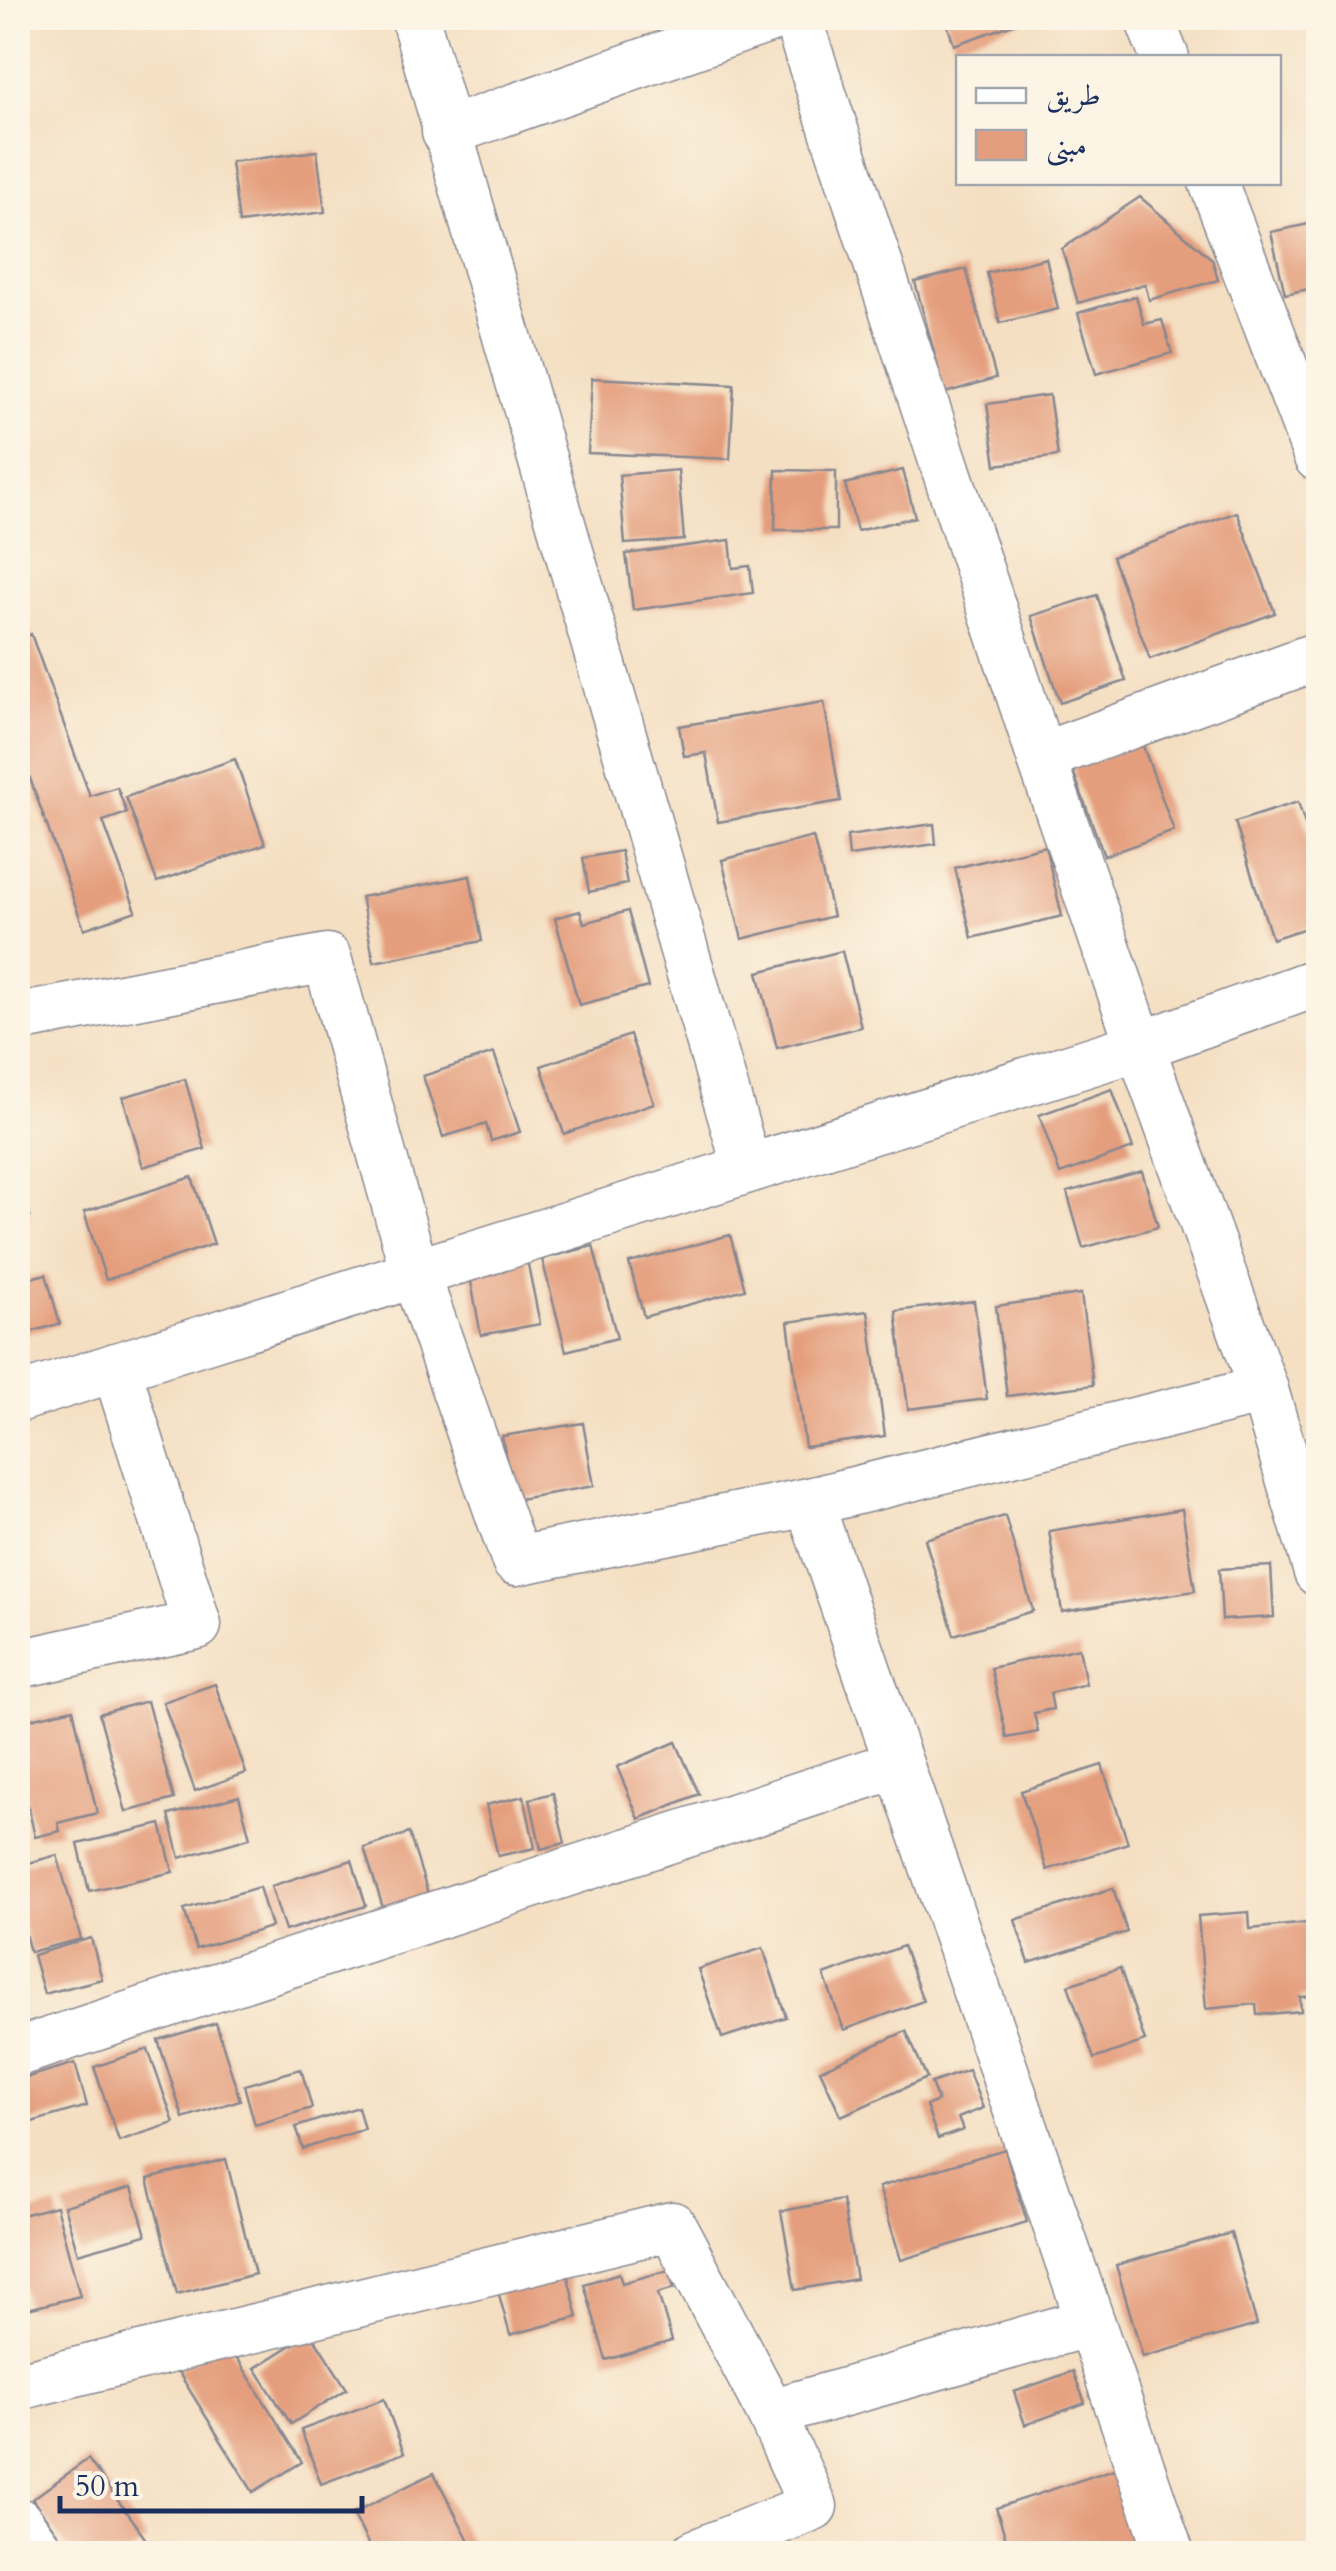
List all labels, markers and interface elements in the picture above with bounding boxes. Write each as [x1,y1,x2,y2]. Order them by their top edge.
legend [956,55,1281,185]
text: طريق [1046,75,1101,116]
text: مبنى [1046,125,1087,167]
scale bar [60,2451,362,2513]
text: 50 m [75,2466,140,2507]

